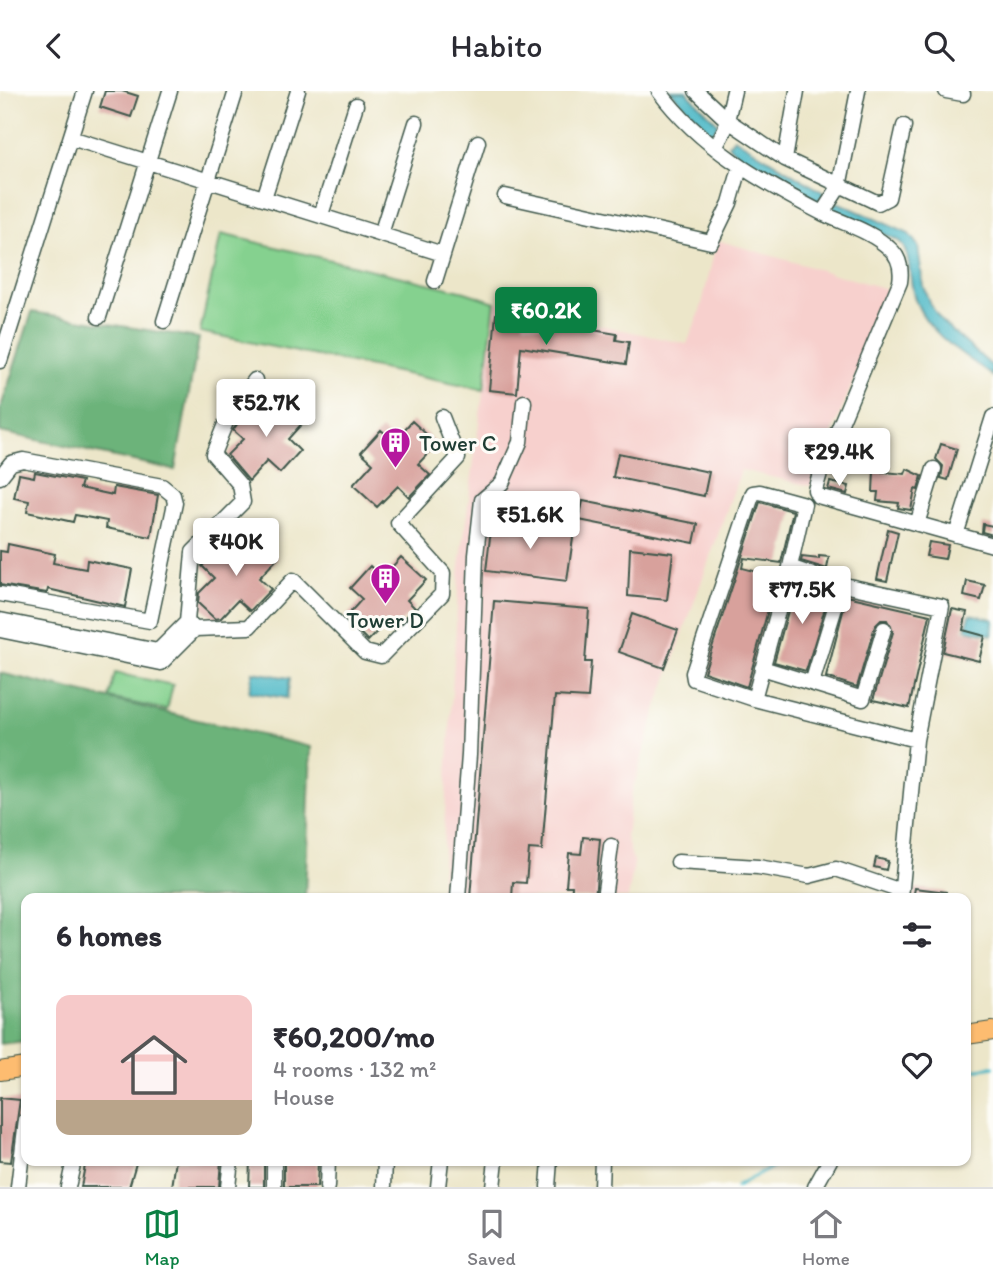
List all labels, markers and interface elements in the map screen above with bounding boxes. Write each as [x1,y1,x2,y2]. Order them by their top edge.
icon: back [35,27,73,65]
text: Habito [451,27,542,65]
icon: search [920,27,958,65]
pin: ₹60.2K [489,287,603,347]
text: ₹60.2K [511,296,581,324]
pin: ₹52.7K [209,379,323,439]
text: ₹52.7K [232,388,300,416]
building icon: Tower C [379,426,413,470]
place label: Tower C [419,429,497,457]
pin: ₹29.4K [782,429,896,488]
text: ₹29.4K [804,437,874,465]
pin: ₹51.6K [473,491,587,551]
text: ₹51.6K [497,500,563,528]
pin: ₹40K [195,519,277,578]
text: ₹40K [209,527,263,555]
building icon: Tower D [368,562,402,606]
pin: ₹77.5K [745,567,859,626]
text: ₹77.5K [769,575,835,603]
place label: Tower D [346,606,424,634]
icon: filters [898,916,936,954]
text: 6 homes [56,917,162,954]
text: ₹60,200/mo [273,1018,435,1055]
icon: home [112,1023,196,1107]
icon: heart [898,1046,936,1084]
text: 4 rooms · 132 m² [273,1055,436,1083]
text: House [273,1083,335,1111]
tab: Map [143,1205,181,1270]
tab: Saved [467,1205,516,1270]
tab: Home [802,1205,850,1270]

